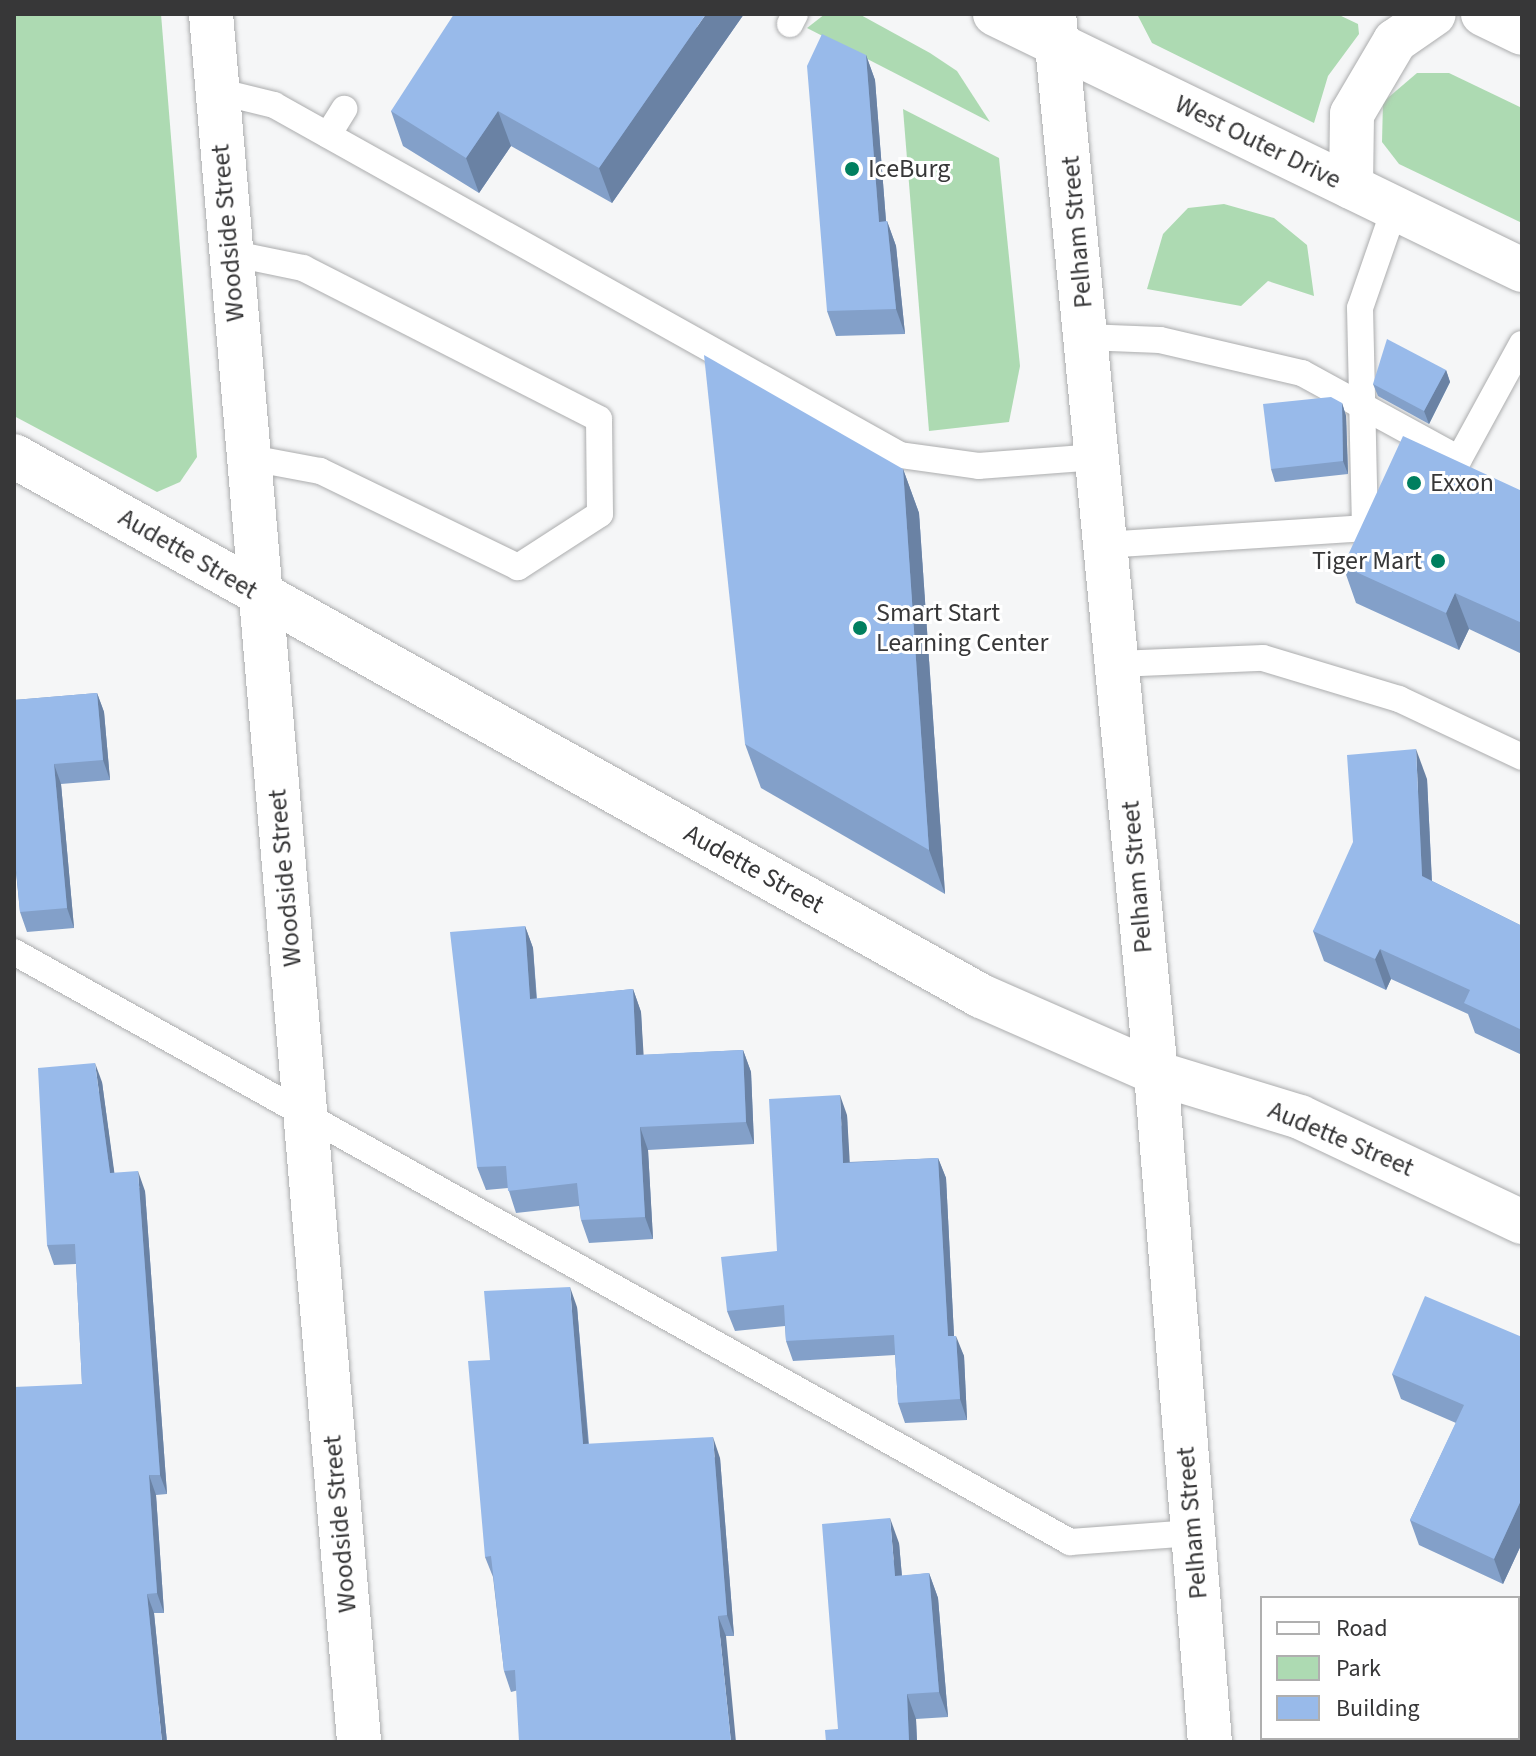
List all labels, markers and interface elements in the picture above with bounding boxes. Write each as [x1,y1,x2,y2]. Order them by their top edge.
street label: West Outer Drive [1170,88,1346,196]
street label: Woodside Street [205,143,251,323]
place label: IceBurg [868,153,950,185]
street label: Pelham Street [1055,155,1099,309]
marker: IceBurg [843,160,861,178]
place label: Exxon [1430,467,1494,499]
marker: Exxon [1405,474,1423,492]
street label: Audette Street [113,502,263,606]
place label: Tiger Mart [1312,545,1422,577]
marker: Tiger Mart [1429,552,1447,570]
place label: Smart Start Learning Center [876,597,1048,658]
marker: Smart Start Learning Center [851,619,869,637]
street label: Woodside Street [262,788,308,968]
street label: Pelham Street [1115,800,1159,954]
street label: Audette Street [679,818,829,920]
street label: Audette Street [1264,1094,1418,1184]
street label: Woodside Street [317,1434,363,1614]
street label: Pelham Street [1170,1446,1214,1600]
legend [1260,1596,1520,1740]
text: Road [1336,1611,1388,1646]
text: Park [1336,1651,1381,1686]
text: Building [1336,1691,1420,1726]

